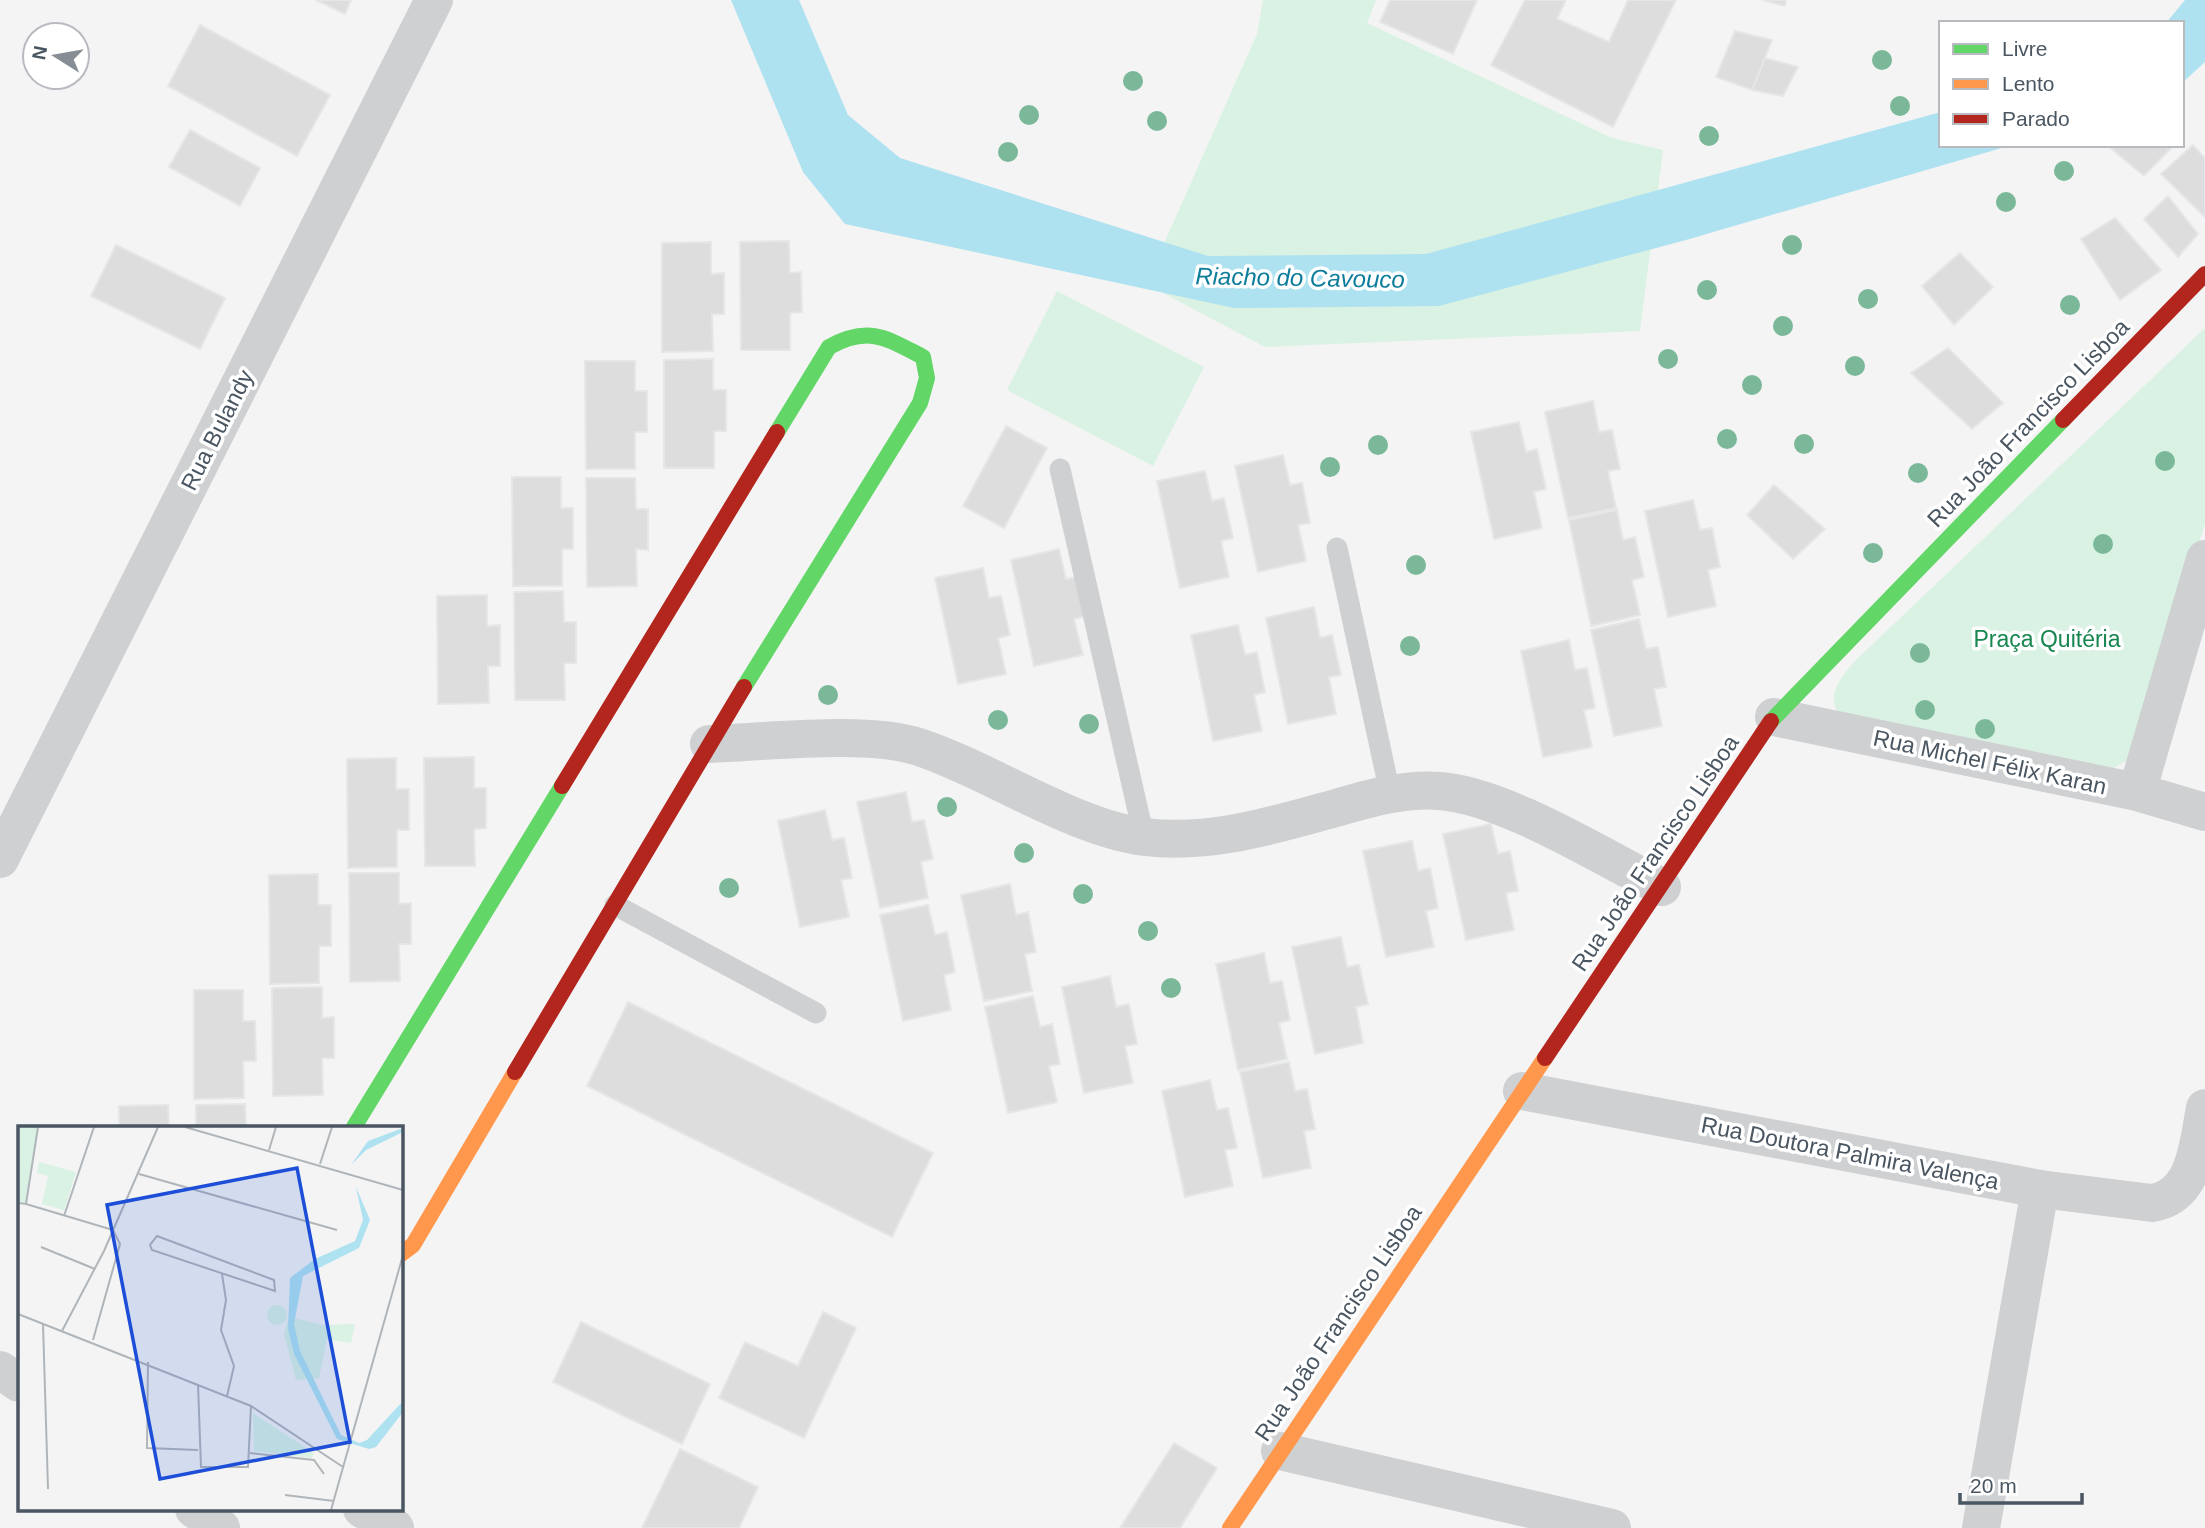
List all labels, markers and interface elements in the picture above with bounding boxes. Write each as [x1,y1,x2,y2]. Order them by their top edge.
north arrow [21,21,91,91]
legend [1939,21,2184,147]
text: Livre [2002,37,2048,60]
text: N [28,44,51,62]
text: Lento [2002,72,2055,95]
text: Parado [2002,107,2070,130]
water label: Riacho do Cavouco [1195,262,1405,293]
street label: Rua João Francisco Lisboa [1922,314,2134,532]
street label: Rua Bulandy [176,365,259,495]
park label: Praça Quitéria [1973,626,2121,652]
street label: Rua Michel Félix Karan [1871,725,2109,799]
street label: Rua João Francisco Lisboa [1566,730,1744,976]
street label: Rua Doutora Palmira Valença [1699,1111,2001,1195]
inset map [18,1126,402,1510]
street label: Rua João Francisco Lisboa [1249,1200,1427,1446]
scale bar [1960,1462,2082,1506]
text: 20 m [1970,1474,2017,1497]

